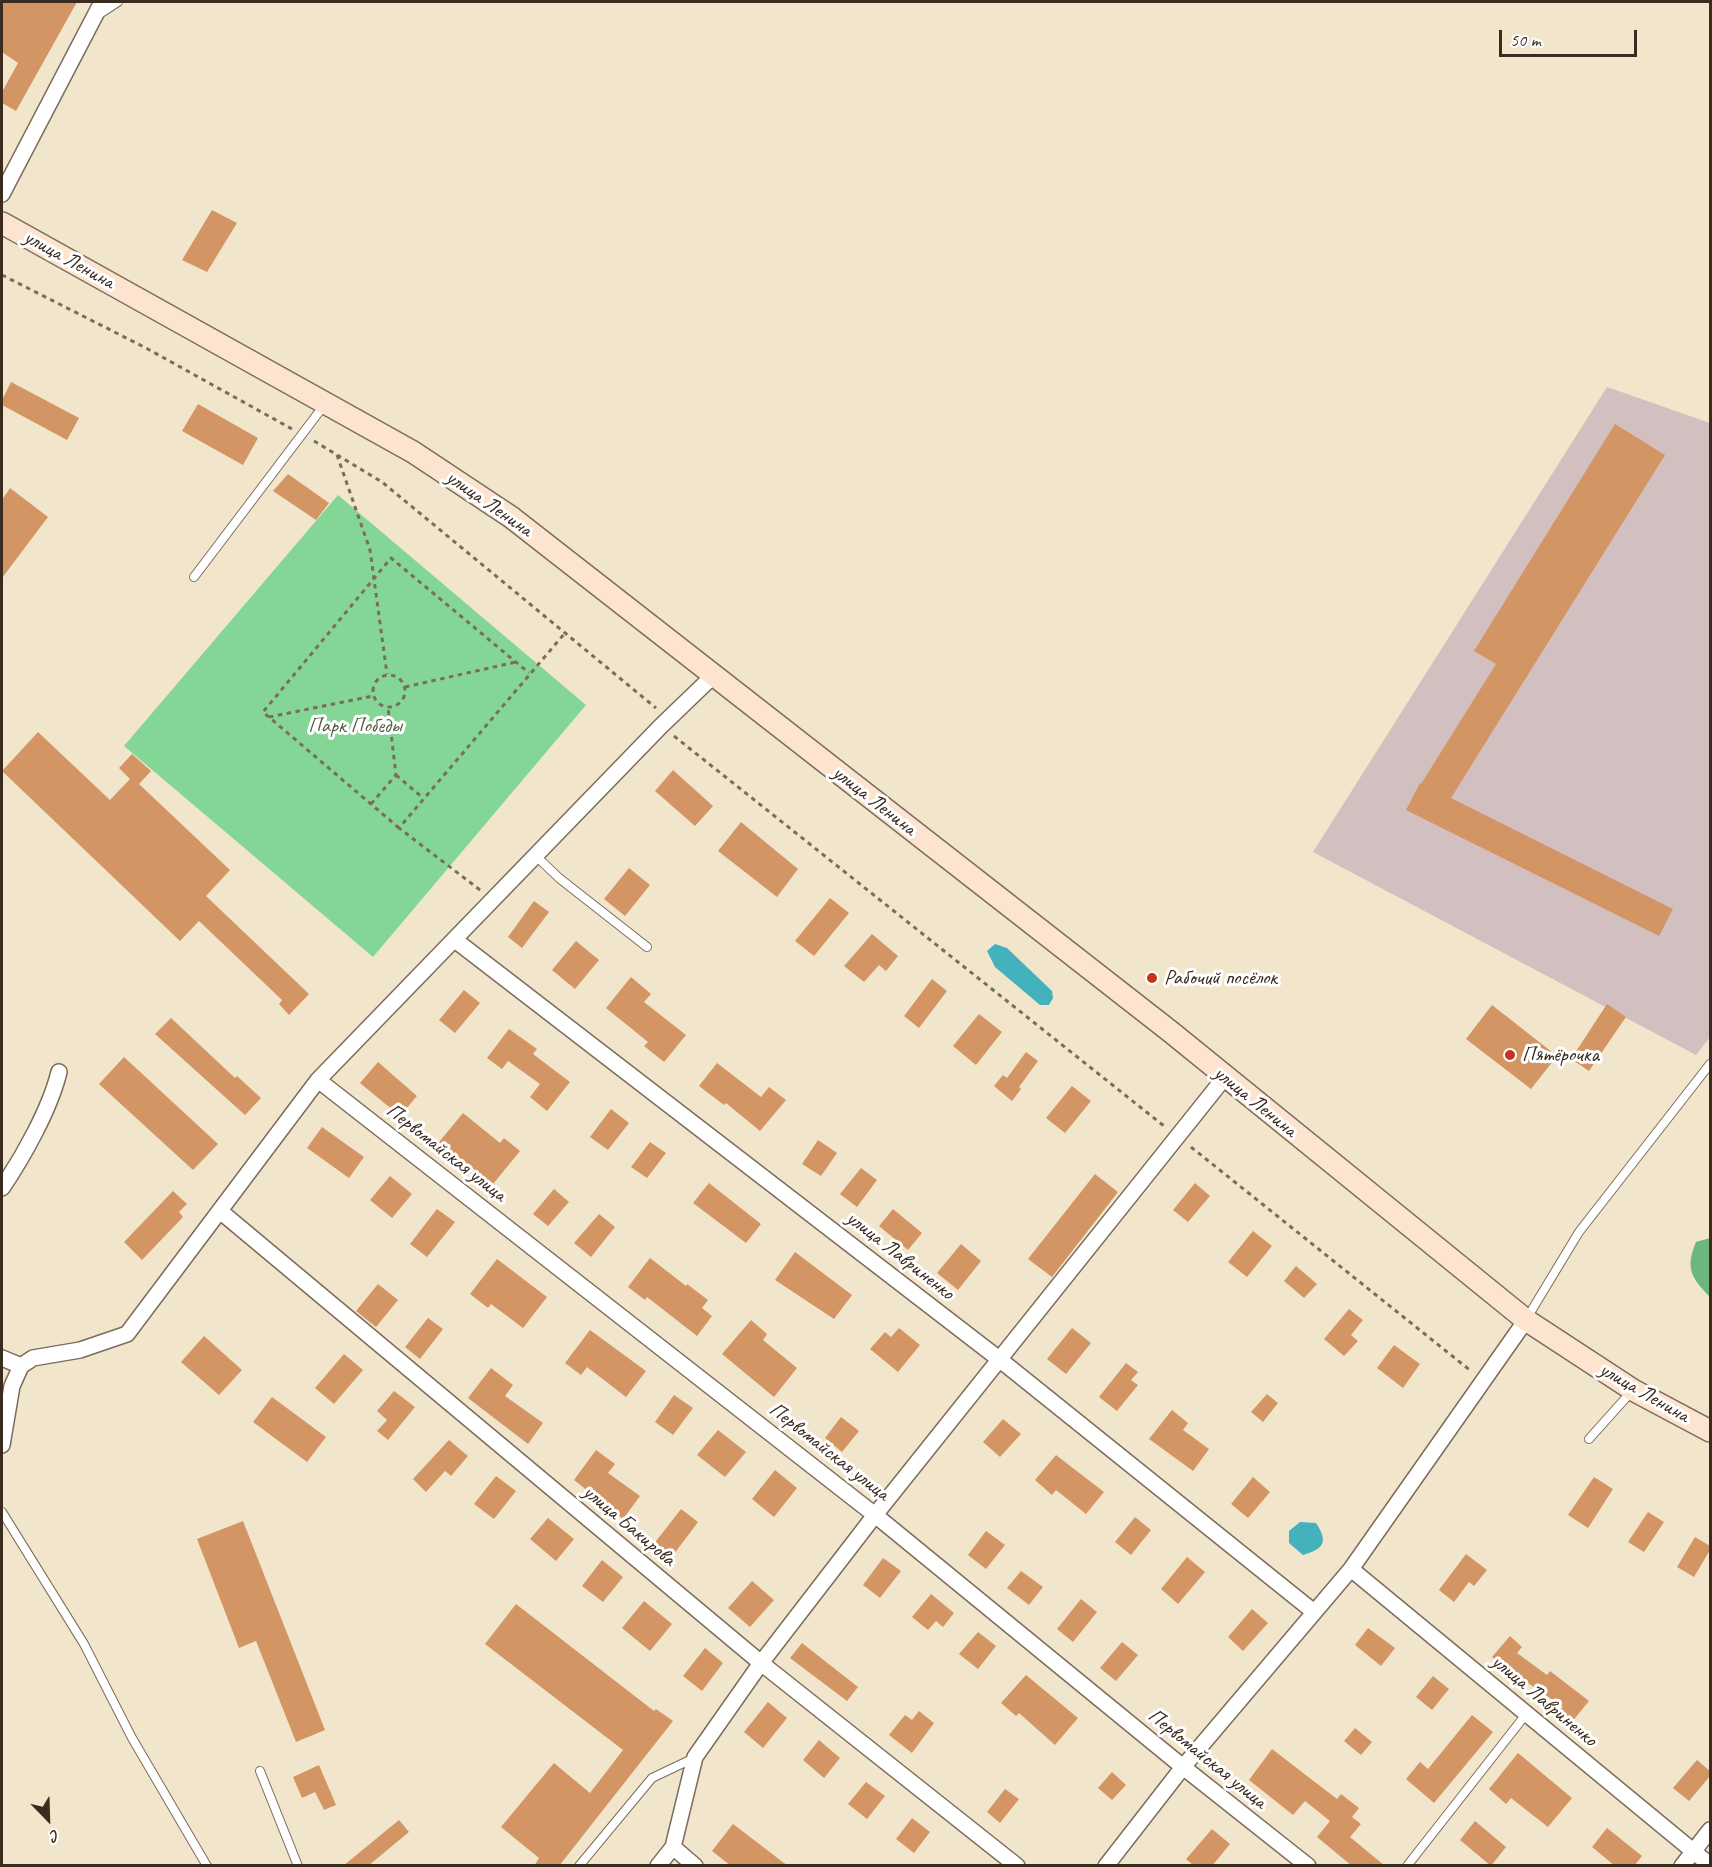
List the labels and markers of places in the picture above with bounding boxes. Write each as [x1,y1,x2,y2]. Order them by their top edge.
place label: Рабочий посёлок [1164,965,1277,991]
marker: Рабочий посёлок [1145,971,1159,985]
place label: Пятёрочка [1522,1042,1599,1068]
marker: Пятёрочка [1503,1048,1517,1062]

